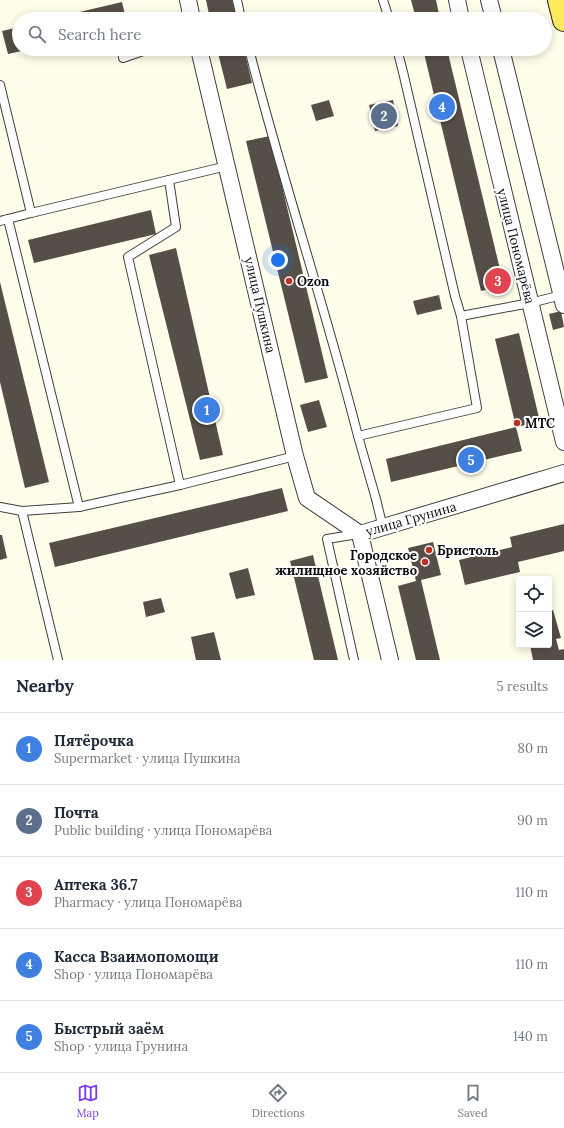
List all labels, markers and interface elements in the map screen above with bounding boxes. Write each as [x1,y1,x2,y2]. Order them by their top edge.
search box [12,12,552,56]
icon: search [26,23,48,45]
text: Search here [58,25,141,44]
pin: 4 [429,92,455,122]
pin: 2 [371,101,397,131]
street label: улица Пономарёва [493,187,539,306]
your location [268,250,288,270]
street label: улица Пушкина [241,255,279,355]
pin: 3 [485,266,511,296]
place label: Ozon [297,273,330,290]
marker: Ozon [284,276,294,286]
pin: 1 [194,395,220,425]
place label: МТС [525,415,555,432]
marker: МТС [512,418,522,428]
pin: 5 [458,445,484,475]
street label: улица Грунина [364,498,459,540]
place label: Бристоль [437,542,499,559]
marker: Бристоль [424,545,434,555]
place label: Городское жилищное хозяйство [275,547,417,579]
marker: Городское жилищное хозяйство [420,557,430,567]
map controls [516,576,552,648]
button: locate [516,576,552,612]
button: layers [516,612,552,648]
text: Nearby [16,675,74,697]
text: 5 results [497,678,548,695]
text: Пятёрочка [54,731,134,750]
text: 1 [26,740,32,757]
text: 80 m [518,740,548,757]
text: Supermarket · улица Пушкина [54,750,240,767]
text: Почта [54,803,99,822]
text: 2 [26,812,32,829]
text: 90 m [517,812,548,829]
text: Public building · улица Пономарёва [54,822,272,839]
text: Аптека 36.7 [54,875,138,894]
text: 3 [25,884,33,901]
text: 110 m [515,884,548,901]
text: Pharmacy · улица Пономарёва [54,894,242,911]
text: Касса Взаимопомощи [54,947,219,966]
text: 4 [25,956,33,973]
text: 110 m [515,956,548,973]
text: Shop · улица Пономарёва [54,966,213,983]
text: Быстрый заём [54,1019,164,1038]
text: 5 [25,1028,33,1045]
text: 140 m [513,1028,548,1045]
text: Shop · улица Грунина [54,1038,188,1055]
tab: Map [76,1082,99,1120]
tab: Directions [252,1082,305,1120]
tab: Saved [458,1082,488,1120]

